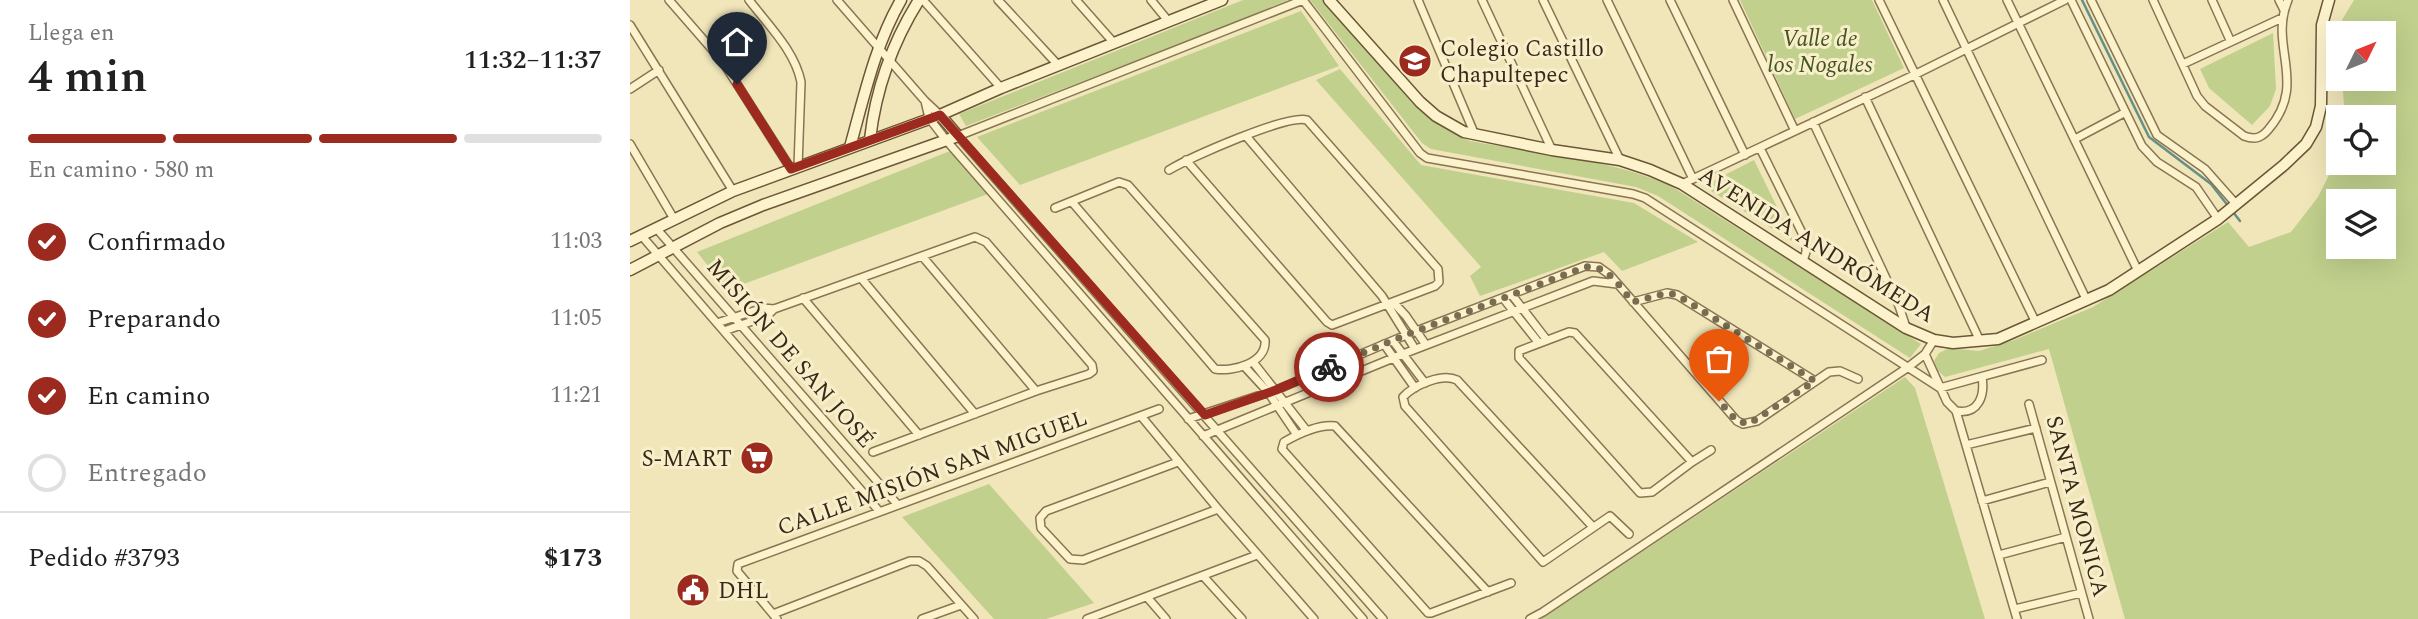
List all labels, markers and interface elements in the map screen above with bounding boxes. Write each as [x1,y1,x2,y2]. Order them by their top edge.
pin [707,12.0,767,84]
text: Llega en [28,16,114,51]
north arrow [2326,21,2396,91]
map controls [2326,21,2396,259]
park label: Valle de los Nogales [1767,22,1873,83]
icon: home [718,23,756,61]
place label: Colegio Castillo Chapultepec [1440,32,1604,93]
text: 11:32–11:37 [464,40,602,80]
text: 4 min [28,42,147,112]
school or university icon: Colegio Castillo Chapultepec [1396,42,1434,80]
button: locate [2326,105,2396,175]
text: En camino · 580 m [28,153,214,188]
street label: AVENIDA ANDRÓMEDA [1691,158,1941,332]
button: layers [2326,189,2396,259]
text: Confirmado [87,222,226,262]
icon: check [28,223,66,261]
text: 11:03 [550,224,602,259]
street label: MISIÓN DE SAN JOSÉ [697,251,882,457]
text: Preparando [87,299,221,339]
icon: check [28,300,66,338]
text: 11:05 [550,301,602,336]
pin [1689,329,1749,401]
courier [1294,332,1364,402]
icon: bag [1700,340,1738,378]
icon: bike [1310,348,1348,386]
text: En camino [87,376,210,416]
icon: check [28,377,66,415]
text: 11:21 [550,378,602,413]
street label: CALLE MISIÓN SAN MIGUEL [773,401,1092,546]
street label: SANTA MONICA [2036,412,2118,601]
supermarket icon: S-MART [738,439,776,477]
place label: S-MART [641,442,732,477]
text: Entregado [87,453,207,493]
text: Pedido #3793 [28,538,179,578]
text: $173 [544,538,602,578]
public building icon: DHL [674,571,712,609]
place label: DHL [718,574,769,609]

